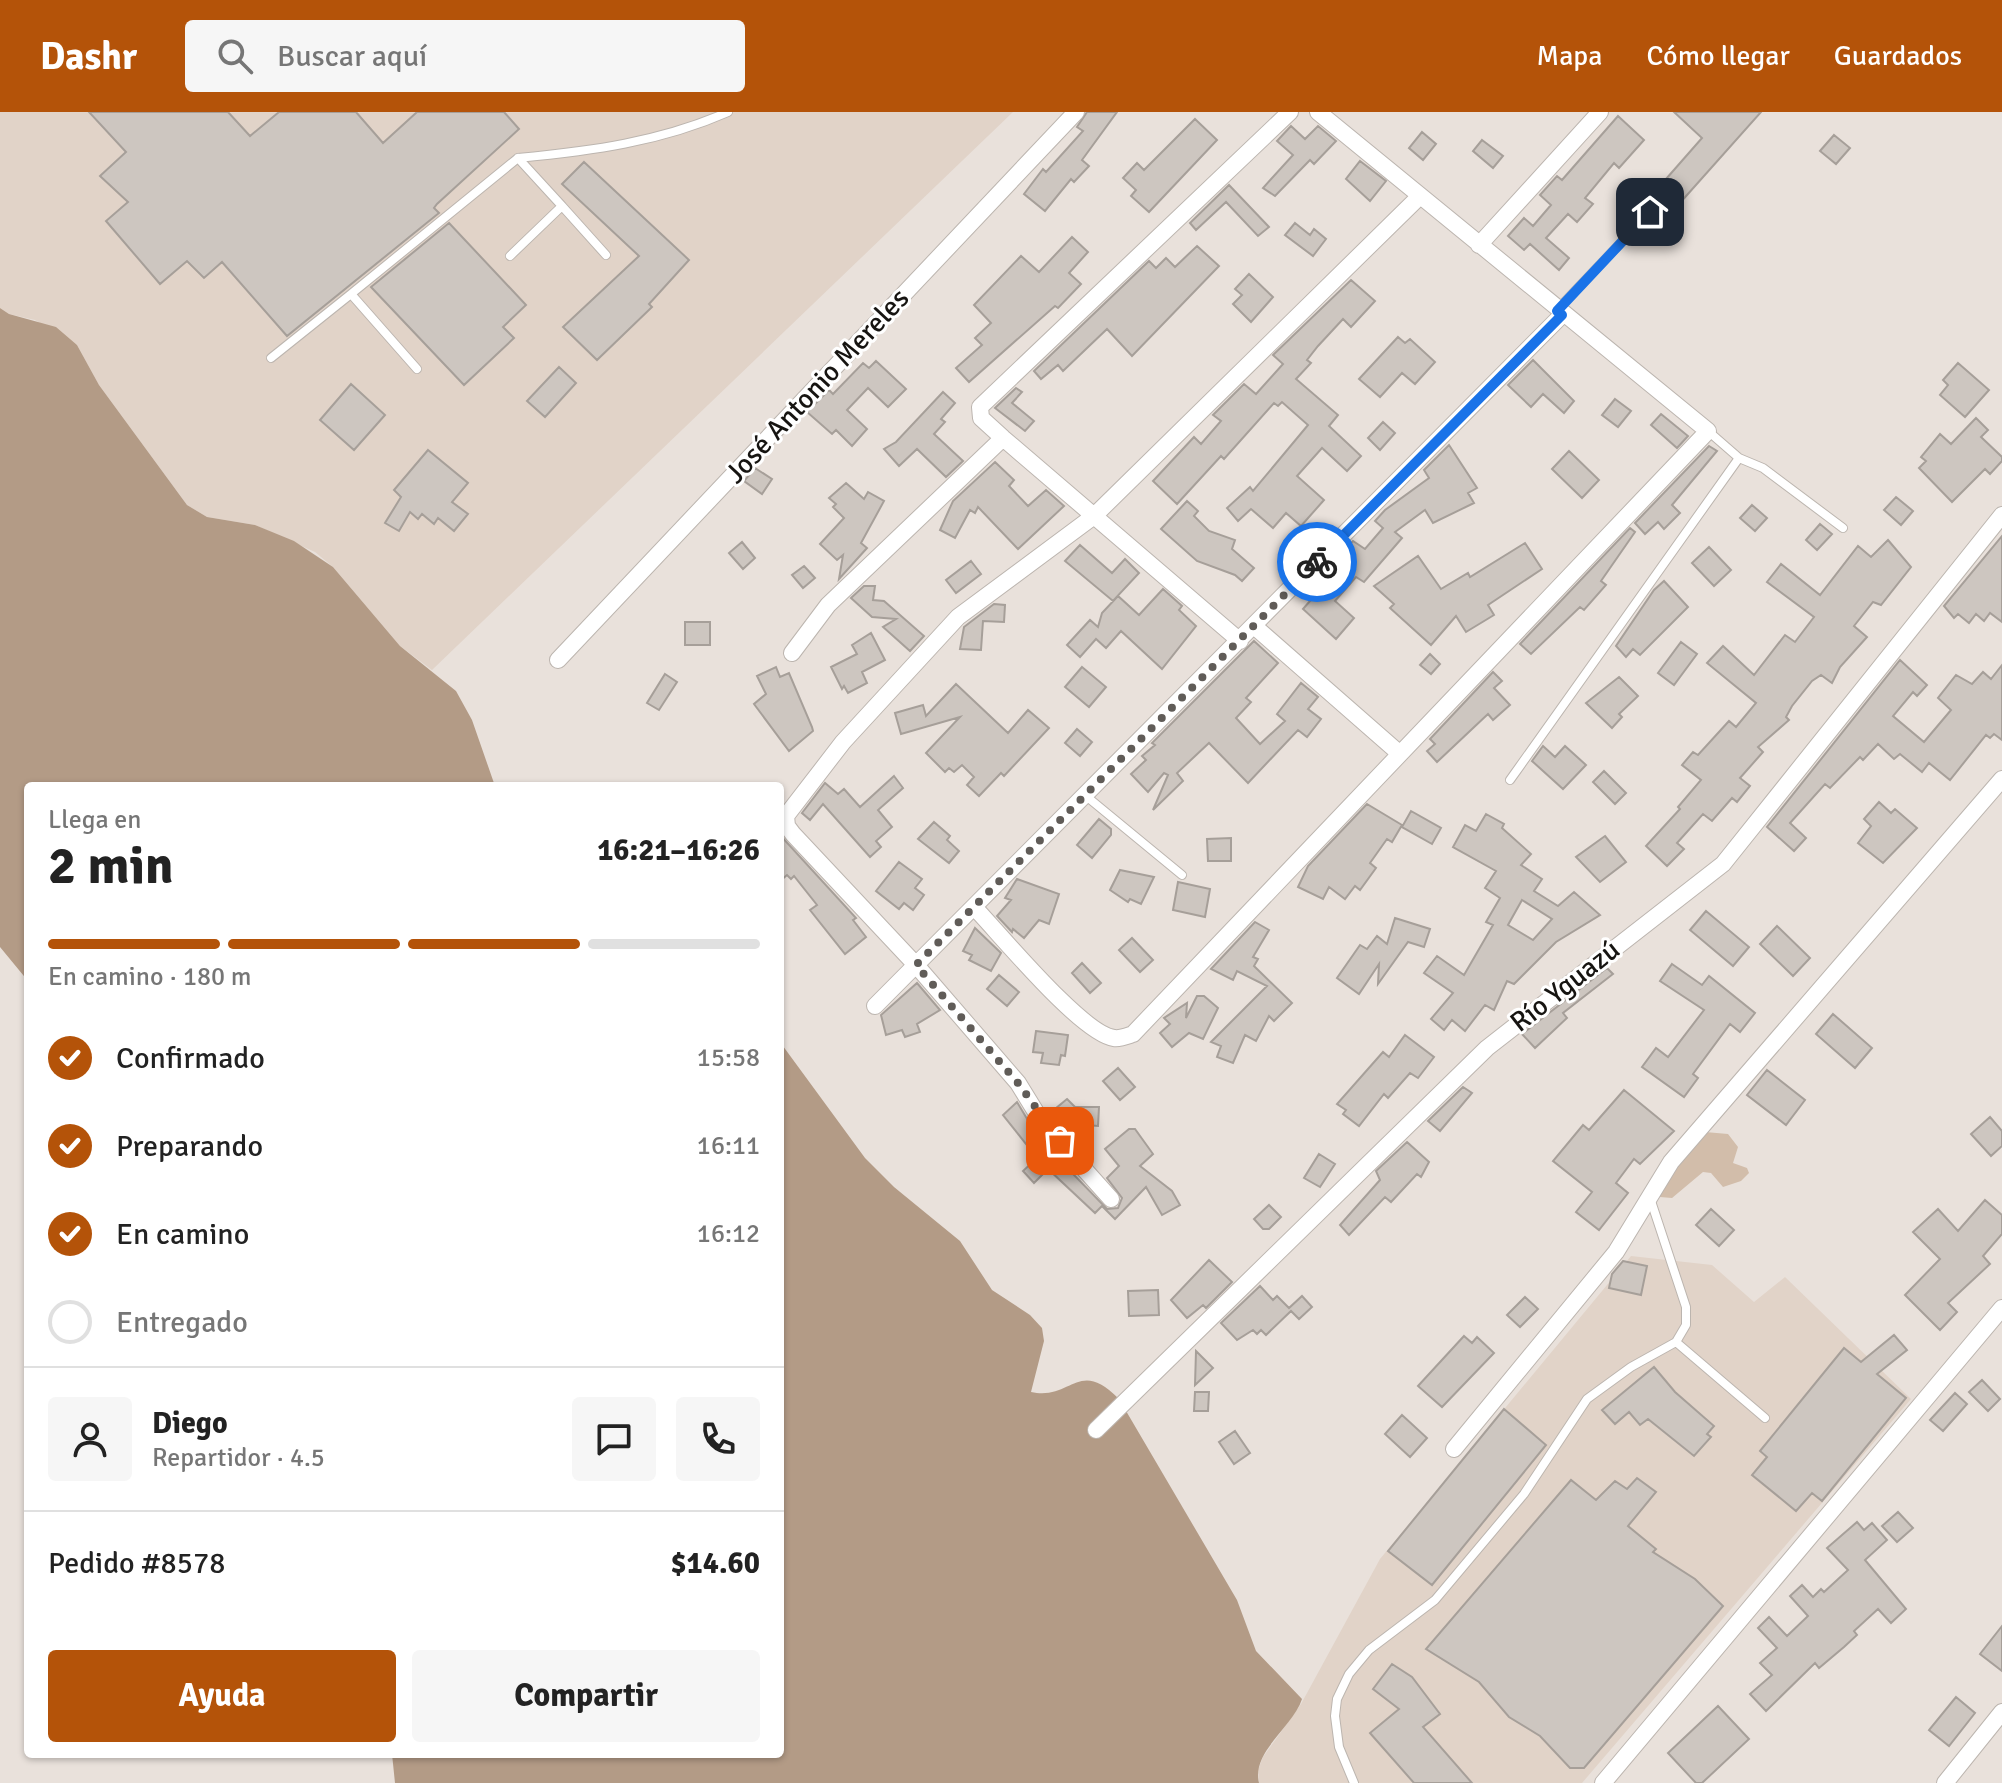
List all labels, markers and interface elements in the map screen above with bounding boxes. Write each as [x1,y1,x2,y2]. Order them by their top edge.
search box [185,20,745,92]
text: Dashr [40,33,137,80]
icon: search [213,34,257,78]
text: Buscar aquí [277,38,427,75]
text: Mapa [1537,39,1602,73]
text: Cómo llegar [1646,39,1790,73]
text: Guardados [1834,39,1962,73]
pin [1616,178,1684,246]
icon: home [1628,190,1672,234]
street label: José Antonio Mereles [718,281,916,491]
courier [1277,522,1357,602]
icon: bike [1295,540,1339,584]
text: Llega en [48,804,142,836]
text: 16:21–16:26 [597,832,760,869]
text: 2 min [48,834,174,898]
street label: Río Yguazú [1503,933,1627,1039]
text: En camino · 180 m [48,961,251,993]
icon: check [48,1036,92,1080]
text: Confirmado [116,1040,265,1077]
text: 15:58 [697,1042,760,1074]
pin [1026,1107,1094,1175]
icon: bag [1038,1119,1082,1163]
icon: check [48,1124,92,1168]
text: Preparando [116,1128,263,1165]
text: 16:11 [697,1130,760,1162]
icon: check [48,1212,92,1256]
text: En camino [116,1216,249,1253]
text: 16:12 [697,1218,760,1250]
text: Entregado [116,1304,248,1341]
button: person [48,1397,132,1481]
button: chat [572,1397,656,1481]
button: phone [676,1397,760,1481]
text: Diego [152,1405,228,1442]
text: Repartidor · 4.5 [152,1442,325,1474]
text: Pedido #8578 [48,1545,225,1582]
text: $14.60 [670,1545,760,1582]
button: Ayuda [48,1650,396,1742]
button: Compartir [412,1650,760,1742]

